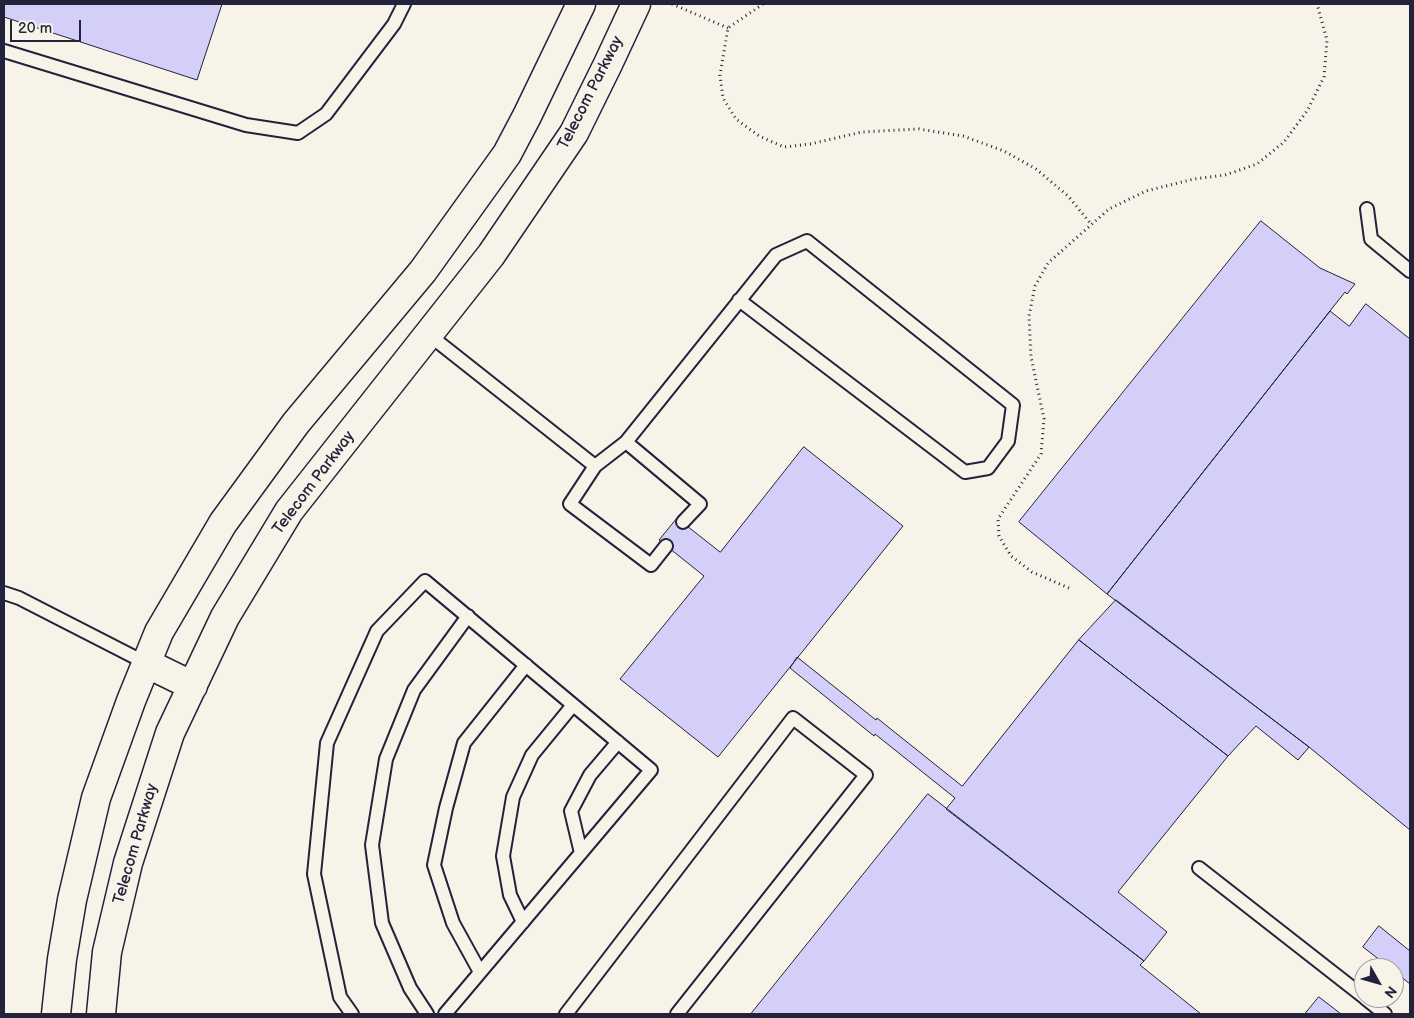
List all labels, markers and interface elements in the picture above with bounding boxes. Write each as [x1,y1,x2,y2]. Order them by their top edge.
scale bar [12,10,84,42]
text: 20 m [18,19,52,38]
street label: Telecom Parkway [554,33,628,153]
street label: Telecom Parkway [269,427,359,539]
street label: Telecom Parkway [110,782,162,906]
north arrow [1354,958,1404,1008]
text: N [1380,983,1400,1001]

